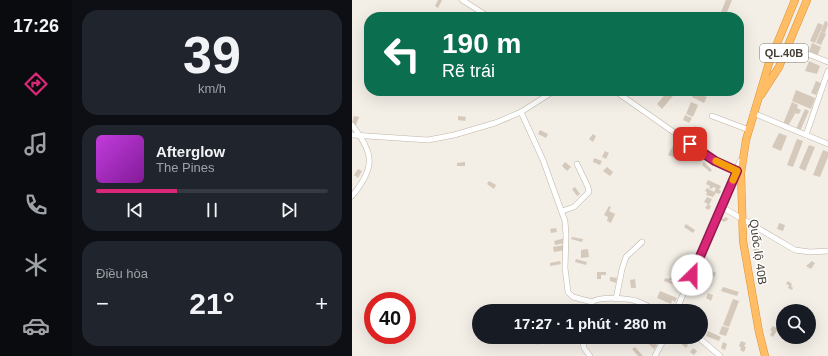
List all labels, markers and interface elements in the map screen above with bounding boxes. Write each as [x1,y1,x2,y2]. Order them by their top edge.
text: 17:26 [13,16,59,36]
text: 39 [183,26,241,84]
icon: left [376,28,428,80]
text: 190 m [442,28,521,59]
road number: QL.40B [760,44,808,62]
text: Rẽ trái [442,61,495,81]
icon: directions [22,70,50,98]
text: km/h [198,81,226,96]
pin [673,127,707,161]
icon: music [22,130,50,158]
icon: arrive [679,133,701,155]
text: Afterglow [156,143,225,160]
text: The Pines [156,160,215,175]
icon: phone [22,191,50,219]
icon: previous [124,199,146,221]
icon: pause [201,199,223,221]
icon: next [278,199,300,221]
street label: Quốc lộ 40B [746,218,770,286]
icon: climate [22,251,50,279]
position arrow [671,254,713,296]
text: Điều hòa [96,266,148,281]
text: 21° [189,287,235,320]
text: − [96,291,109,316]
text: + [315,291,328,316]
speed limit sign: 40 [364,292,416,344]
map controls [776,304,816,344]
button: search [776,304,816,344]
icon: car [22,312,50,340]
text: 17:27 · 1 phút · 280 m [514,315,666,332]

